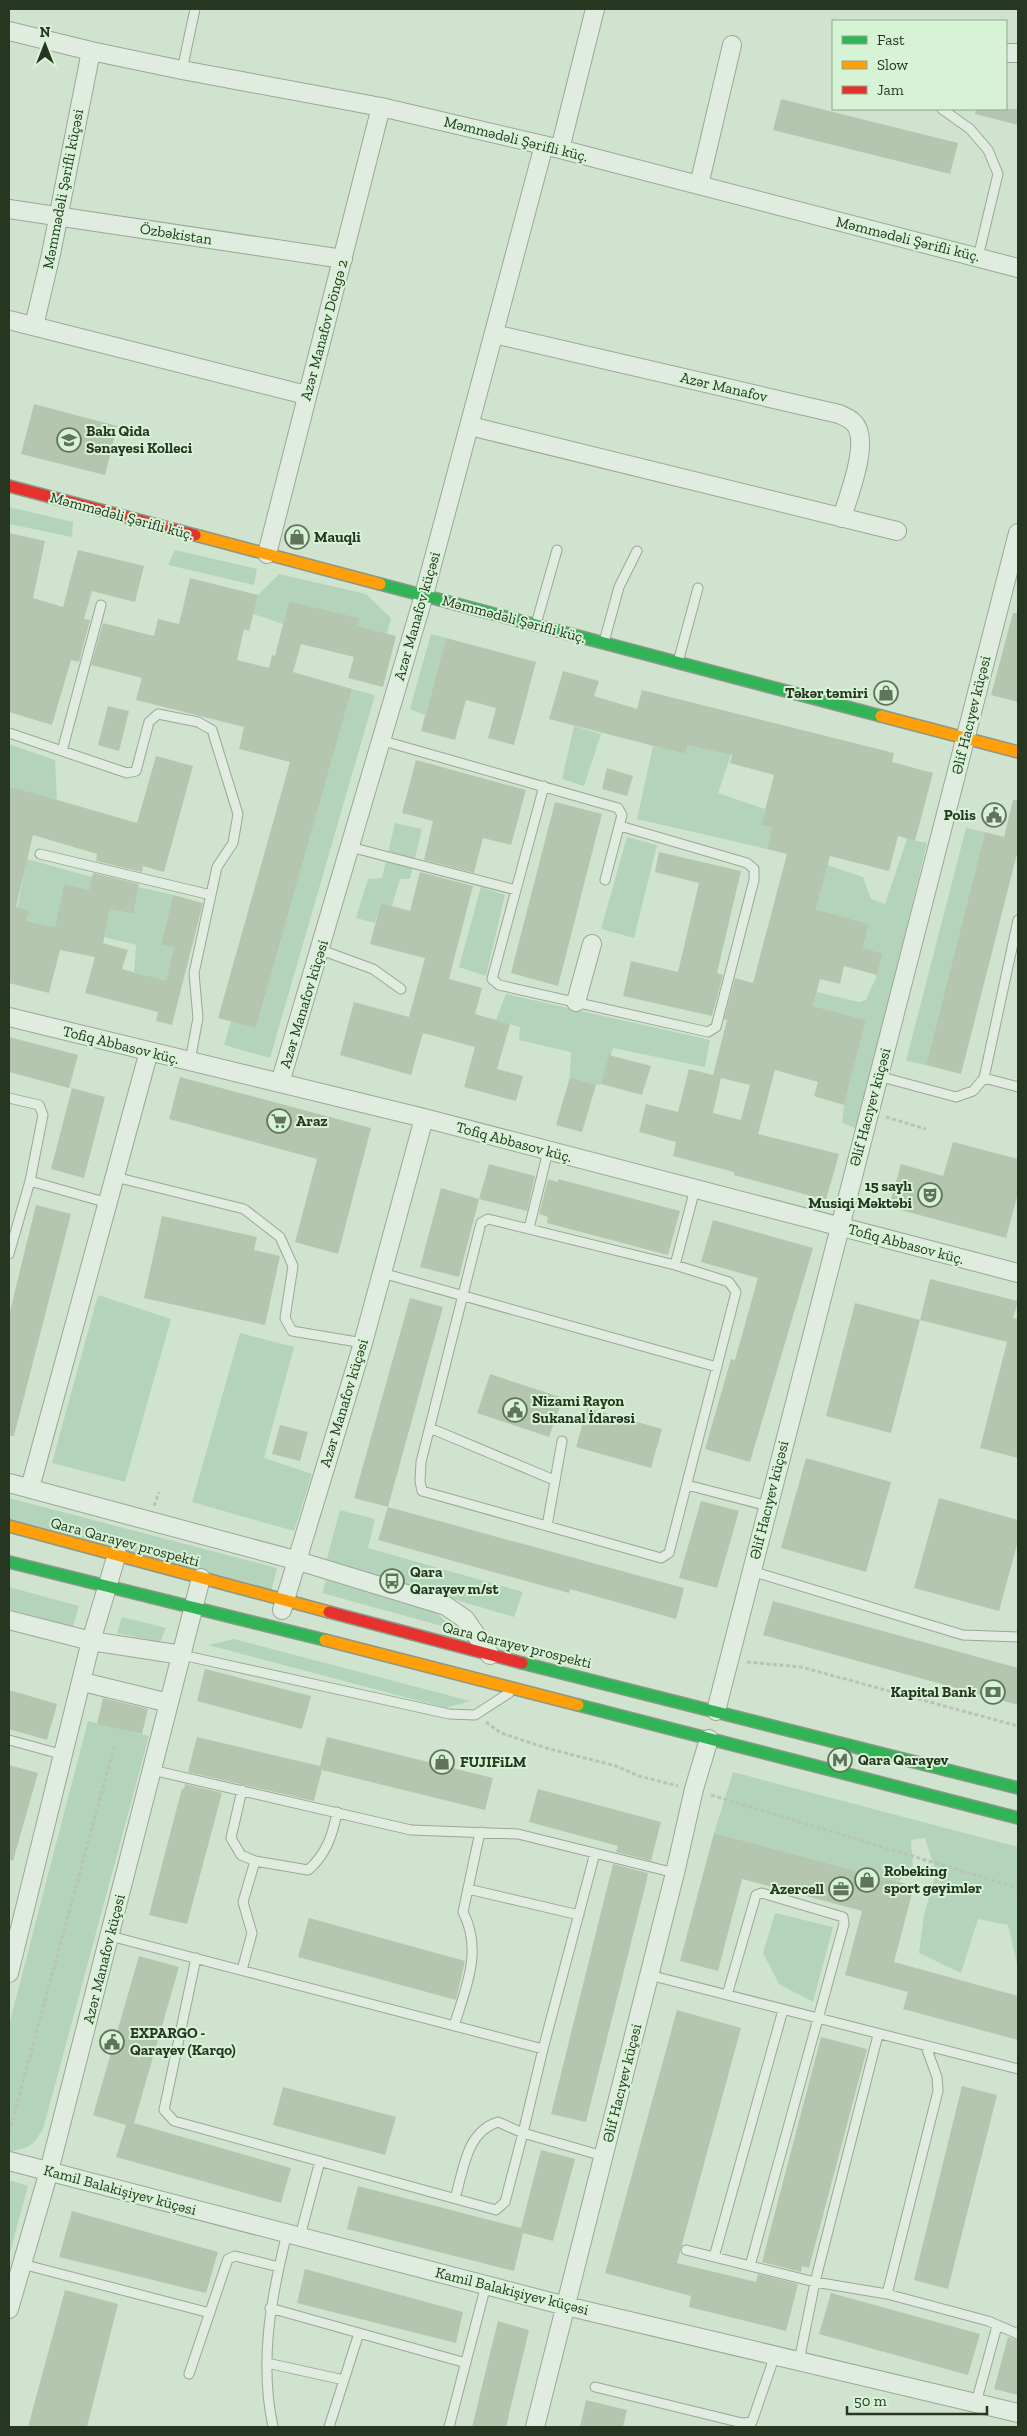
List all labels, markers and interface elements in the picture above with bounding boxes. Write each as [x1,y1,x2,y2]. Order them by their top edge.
north arrow [20,20,70,70]
legend [832,20,1007,110]
text: N [40,24,51,41]
text: Fast [877,31,905,49]
text: Slow [877,56,909,74]
text: Jam [877,81,904,99]
street label: Məmmədəli Şərifli küçəsi [39,108,87,270]
street label: Məmmədəli Şərifli küç. [442,112,590,166]
street label: Məmmədəli Şərifli küç. [834,212,982,266]
street label: Özbəkistan [139,219,214,249]
street label: Azər Manafov Döngə 2 [296,257,352,403]
street label: Azər Manafov [679,368,770,406]
place label: Bakı Qida Sənayesi Kolleci [86,422,193,457]
school or university icon: Bakı Qida Sənayesi Kolleci [56,427,82,453]
street label: Məmmədəli Şərifli küç. [48,488,196,544]
shop icon: Mauqli [284,524,310,550]
place label: Mauqli [314,528,361,546]
street label: Azər Manafov küçəsi [390,550,444,682]
street label: Məmmədəli Şərifli küç. [440,591,588,647]
street label: Əlif Hacıyev küçəsi [948,654,994,776]
shop icon: Təkər təmiri [873,680,899,706]
place label: Təkər təmiri [785,684,869,702]
public building icon: Polis [981,802,1007,828]
place label: Polis [944,806,976,824]
street label: Azər Manafov küçəsi [276,938,332,1070]
street label: Tofiq Abbasov küç. [61,1022,181,1068]
street label: Əlif Hacıyev küçəsi [846,1046,894,1168]
supermarket icon: Araz [266,1108,292,1134]
place label: Araz [296,1112,328,1130]
street label: Tofiq Abbasov küç. [454,1118,574,1166]
place label: 15 saylı Musiqi Məktəbi [808,1177,913,1212]
theatre icon: 15 saylı Musiqi Məktəbi [917,1182,943,1208]
street label: Tofiq Abbasov küç. [846,1220,966,1268]
street label: Azər Manafov küçəsi [316,1337,372,1469]
place label: Nizami Rayon Sukanal İdarəsi [532,1392,635,1427]
public building icon: Nizami Rayon Sukanal İdarəsi [502,1397,528,1423]
street label: Əlif Hacıyev küçəsi [746,1439,792,1561]
street label: Qara Qarayev prospekti [49,1513,201,1571]
place label: Qara Qarayev m/st [410,1563,499,1598]
bus stop icon: Qara Qarayev m/st [379,1568,405,1594]
street label: Qara Qarayev prospekti [440,1618,594,1672]
bank icon: Kapital Bank [980,1679,1006,1705]
place label: Kapital Bank [890,1683,977,1701]
metro station icon: Qara Qarayev [827,1747,853,1773]
shop icon: FUJIFiLM [429,1749,455,1775]
place label: Qara Qarayev [858,1751,948,1769]
place label: FUJIFiLM [460,1753,527,1771]
place label: Robeking sport geyimlər [884,1862,982,1897]
shop icon: Robeking sport geyimlər [854,1867,880,1893]
office icon: Azercell [828,1876,854,1902]
place label: Azercell [770,1880,824,1898]
street label: Azər Manafov küçəsi [79,1892,129,2026]
street label: Əlif Hacıyev küçəsi [599,2022,645,2144]
place label: EXPARGO - Qarayev (Karqo) [130,2024,236,2059]
public building icon: EXPARGO - Qarayev (Karqo) [99,2029,125,2055]
street label: Kamil Balakişiyev küçəsi [42,2161,198,2219]
street label: Kamil Balakişiyev küçəsi [433,2263,591,2319]
scale bar [847,2384,987,2416]
text: 50 m [854,2392,887,2410]

